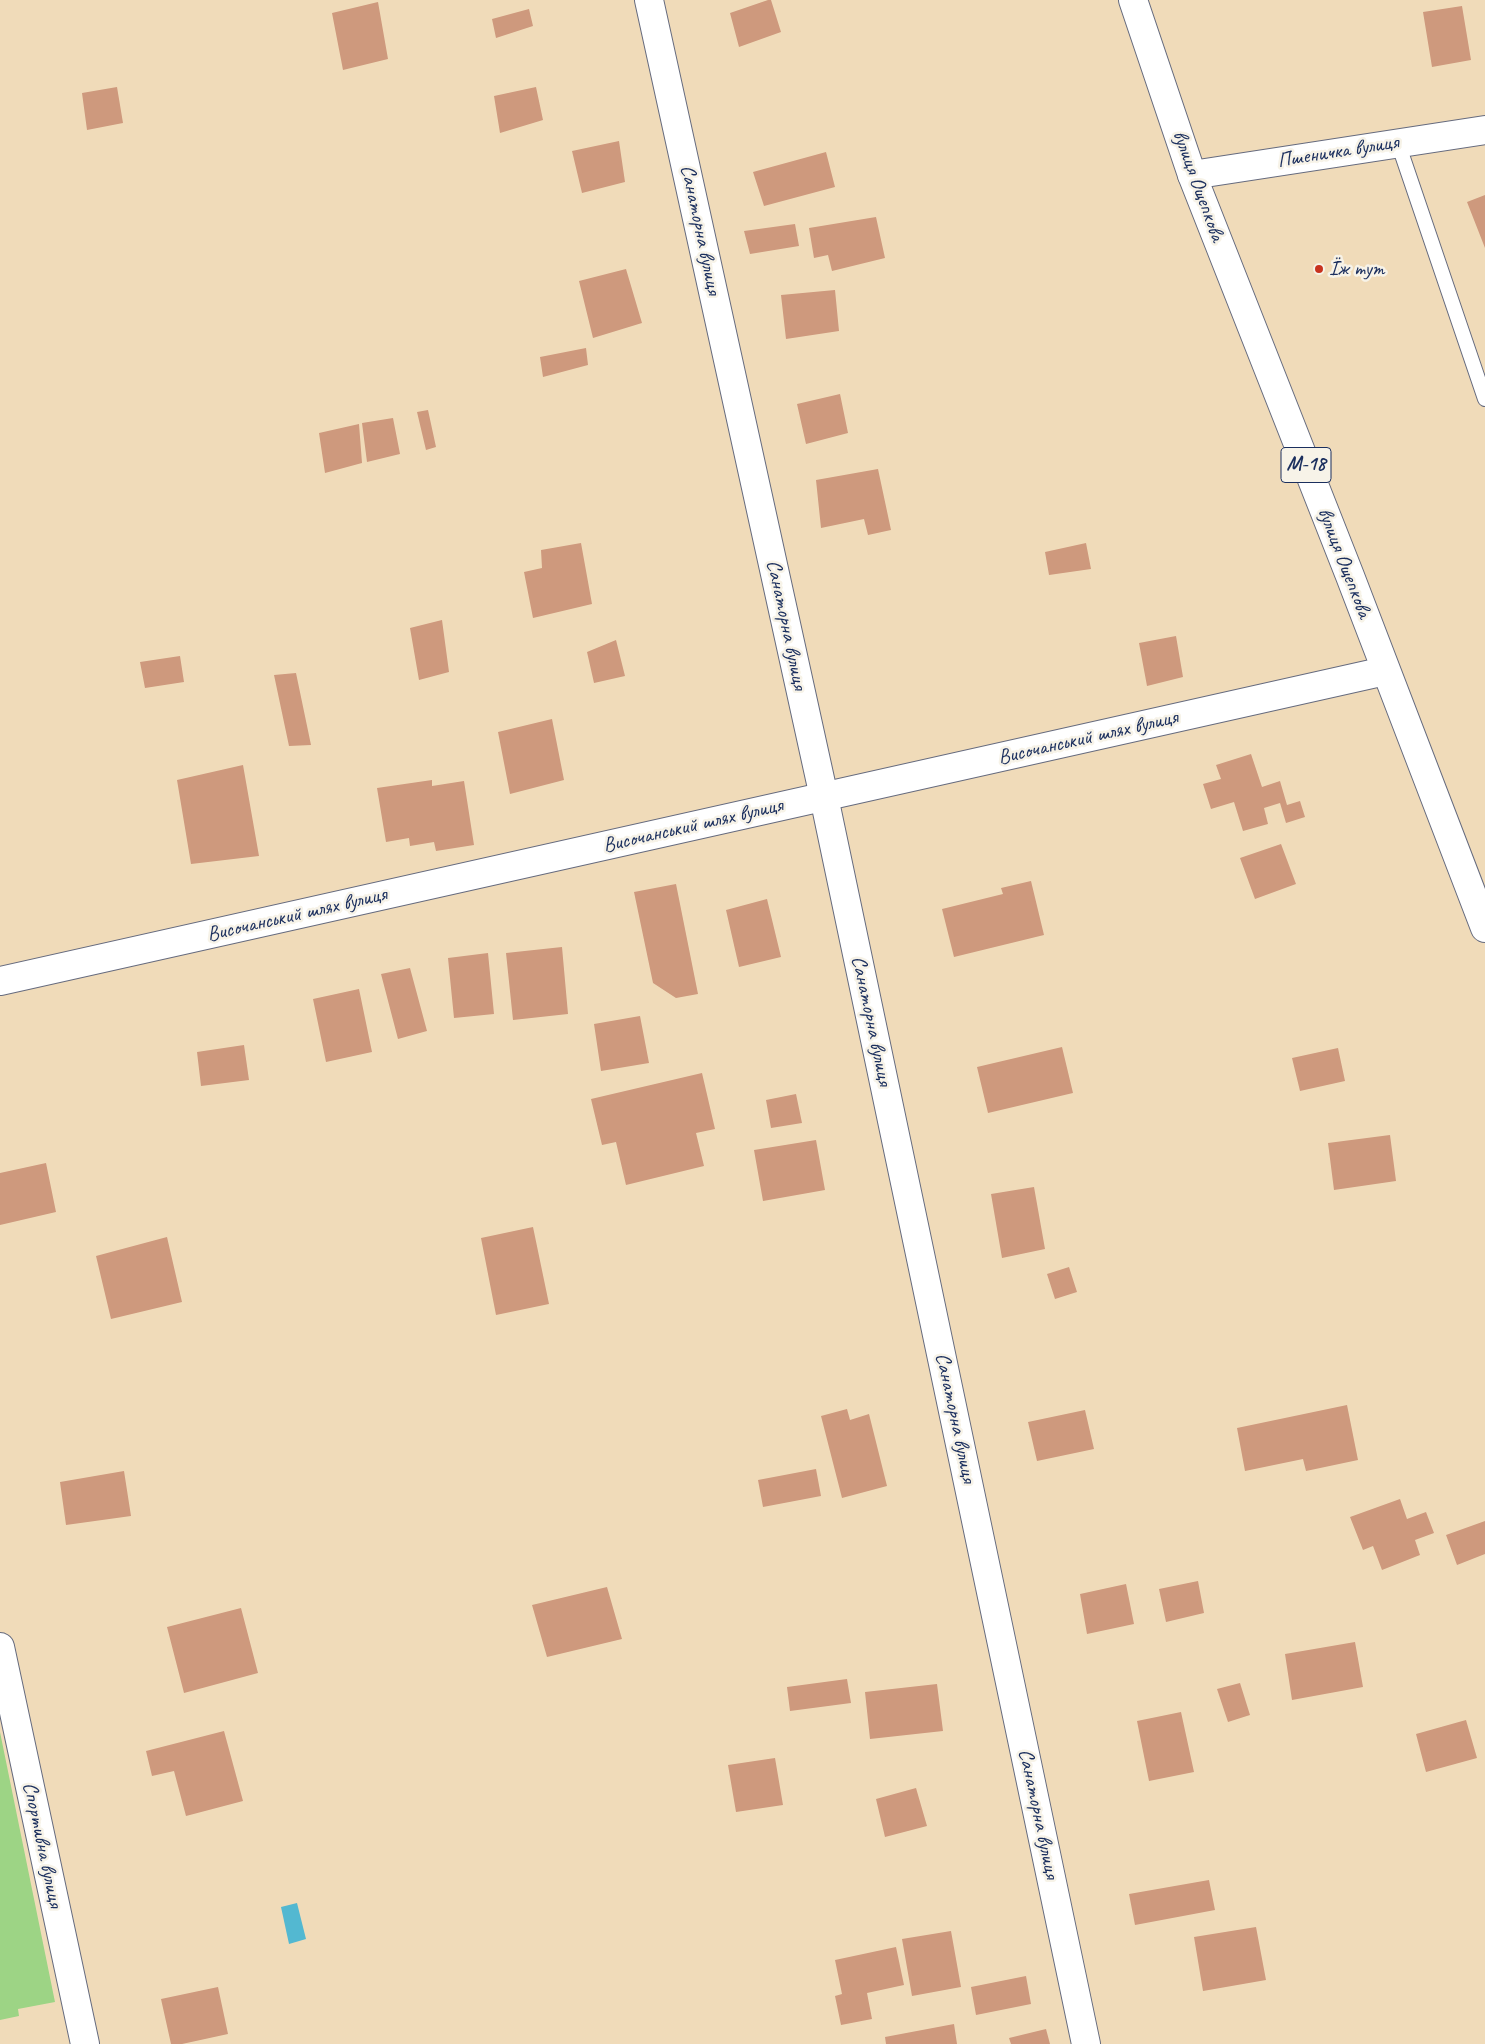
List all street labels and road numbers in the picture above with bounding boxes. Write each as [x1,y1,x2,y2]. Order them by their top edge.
street label: вулиця Ощепкова [1166,127,1230,245]
street label: Пшеничка вулиця [1276,130,1400,174]
street label: Санаторна вулиця [674,163,726,297]
road number: М-18 [1281,448,1331,482]
street label: вулиця Ощепкова [1311,504,1377,622]
street label: Санаторна вулиця [760,558,812,692]
street label: Височанський шлях вулиця [996,705,1180,771]
street label: Височанський шлях вулиця [601,793,785,859]
street label: Височанський шлях вулиця [205,882,389,948]
street label: Санаторна вулиця [845,954,897,1088]
street label: Санаторна вулиця [929,1351,981,1485]
street label: Санаторна вулиця [1012,1747,1064,1881]
street label: Спортивна вулиця [16,1780,68,1910]

